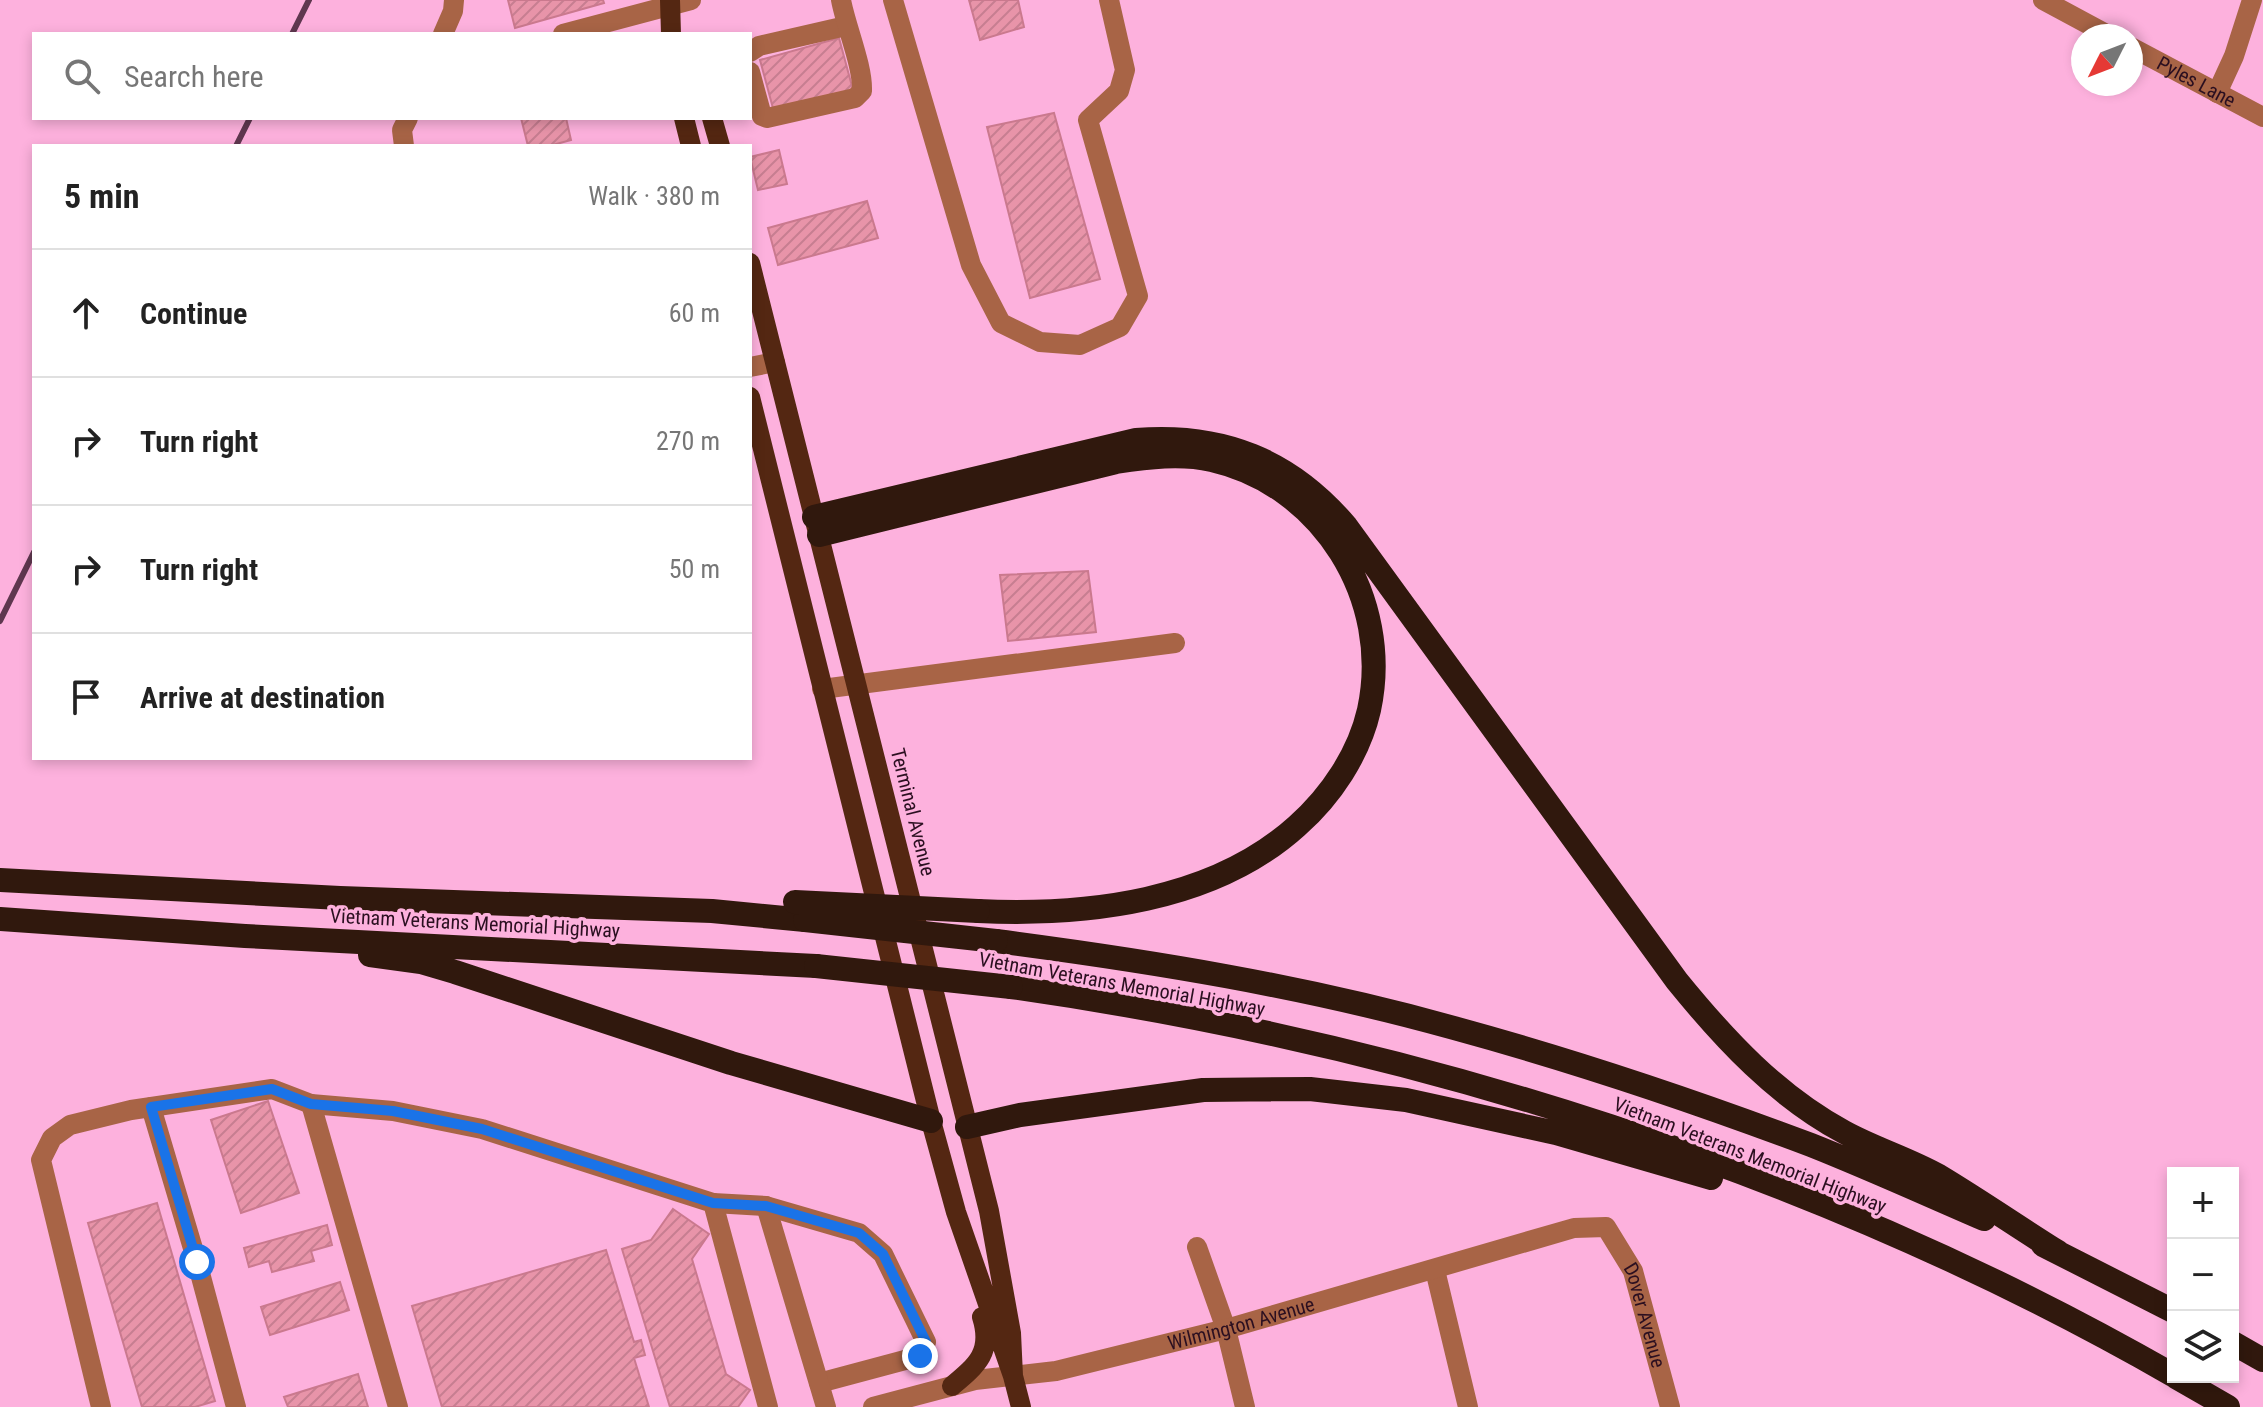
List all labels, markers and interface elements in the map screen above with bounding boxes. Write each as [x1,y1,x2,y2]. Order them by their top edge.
north arrow [2071,24,2143,96]
search box [32,32,752,120]
street label: Pyles Lane [2153,51,2240,112]
icon: search [60,54,104,98]
text: Search here [124,59,264,94]
text: 5 min [64,176,140,216]
text: Walk · 380 m [588,181,720,211]
icon: ahead [64,291,108,335]
text: Continue [140,296,247,331]
text: 60 m [669,298,720,328]
icon: right [64,419,108,463]
text: Turn right [140,424,258,459]
text: 270 m [656,426,720,456]
icon: right [64,547,108,591]
text: Turn right [140,552,258,587]
text: 50 m [669,554,720,584]
icon: arrive [64,675,108,719]
text: Arrive at destination [140,680,385,715]
street label: Terminal Avenue [886,746,940,878]
street label: Vietnam Veterans Memorial Highway [329,903,621,943]
street label: Vietnam Veterans Memorial Highway [977,947,1267,1021]
street label: Vietnam Veterans Memorial Highway [1610,1092,1890,1218]
map controls [2167,1167,2239,1383]
button: + [2167,1167,2239,1239]
button: − [2167,1239,2239,1311]
route start [179,1244,215,1280]
street label: Dover Avenue [1619,1258,1671,1370]
street label: Wilmington Avenue [1165,1292,1317,1355]
button: layers [2167,1311,2239,1383]
route end [902,1338,938,1374]

